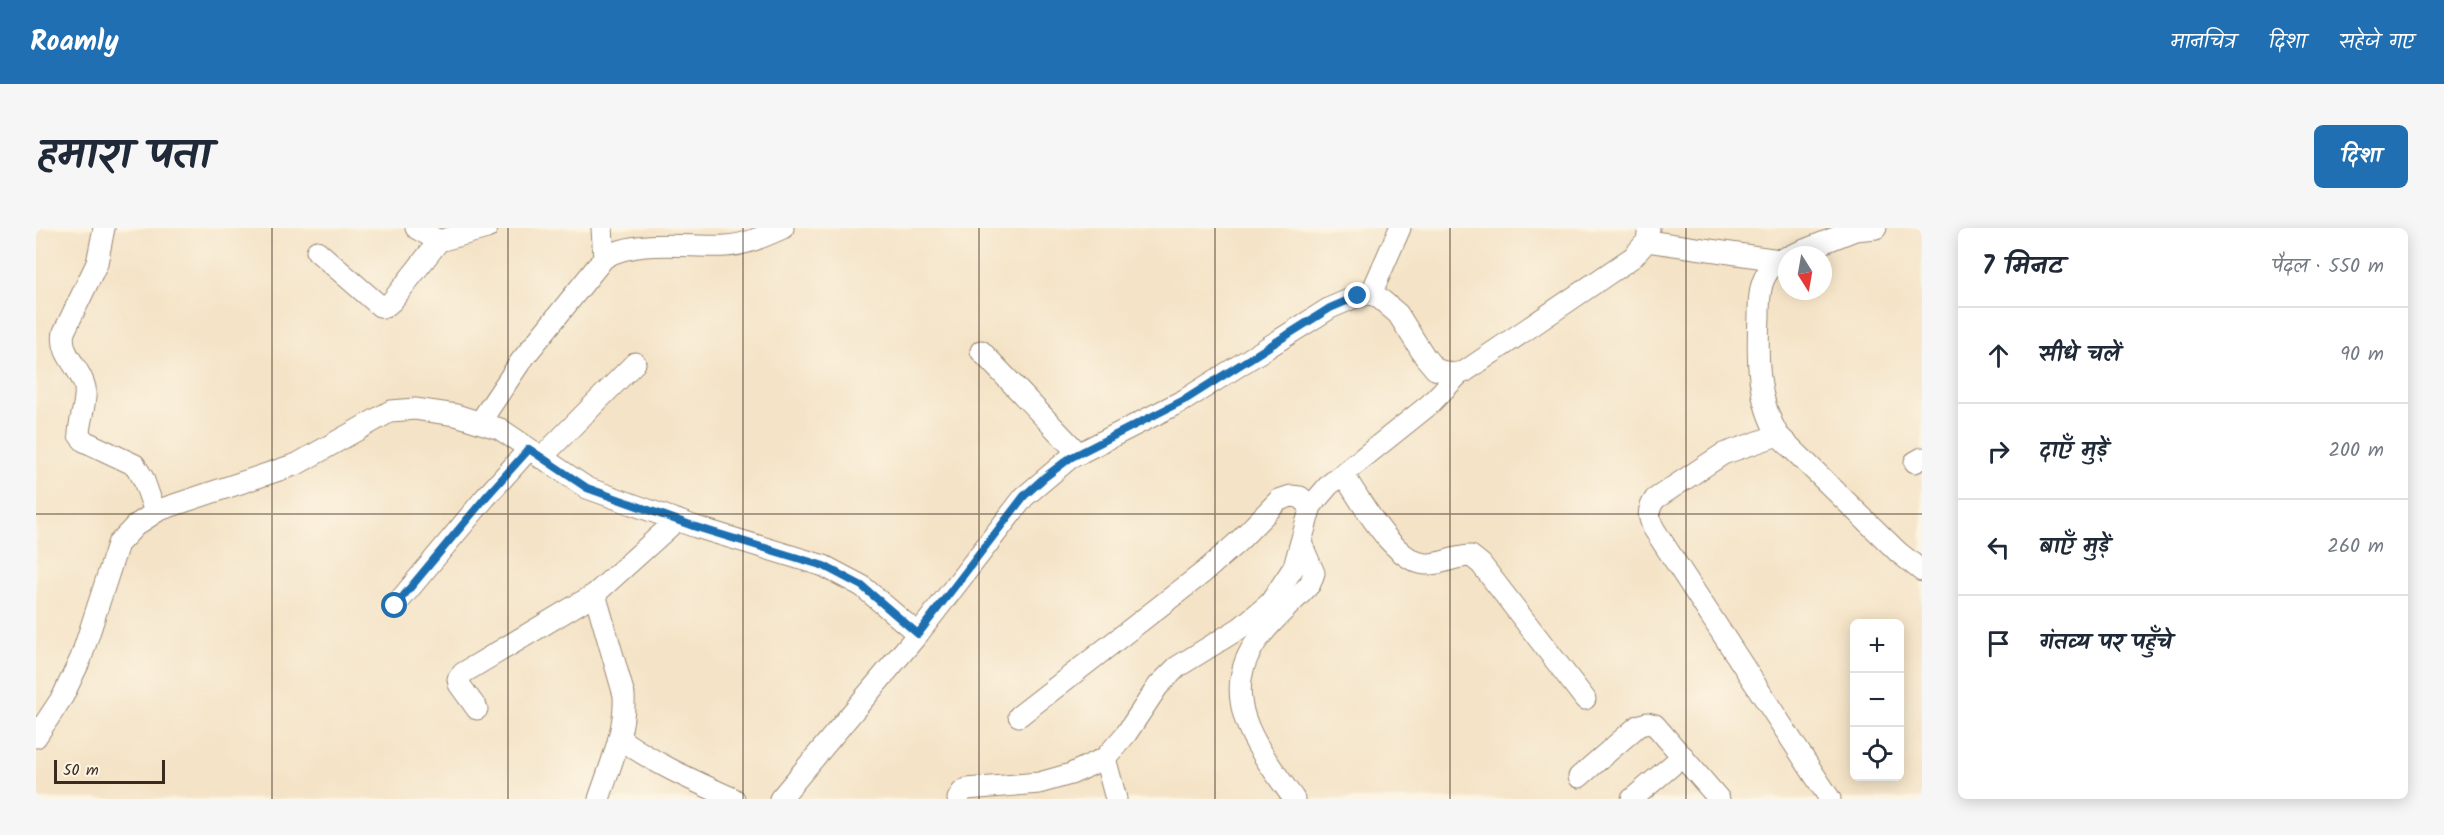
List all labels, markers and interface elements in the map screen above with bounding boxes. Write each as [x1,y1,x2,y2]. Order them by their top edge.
text: Roamly [30,20,119,65]
text: मानचित्र [2170,26,2236,59]
text: दिशा [2269,26,2306,59]
text: सहेजे गए [2339,26,2414,59]
text: हमारा पता [36,123,211,190]
button: दिशा [2314,125,2408,188]
north arrow [1778,246,1832,300]
text: 7 मिनट [1982,246,2063,288]
text: पैदल · 550 m [2272,251,2384,283]
route end [1344,282,1370,308]
text: सीधे चलें [2039,338,2120,373]
icon: ahead [1982,339,2015,372]
text: 90 m [2340,339,2384,371]
text: दाएँ मुड़ें [2039,434,2108,469]
icon: right [1982,435,2015,468]
text: 200 m [2328,435,2384,467]
text: बाएँ मुड़ें [2039,530,2110,565]
icon: left [1982,531,2015,564]
text: 260 m [2327,531,2384,563]
route start [381,592,407,618]
map controls [1850,619,1904,781]
button: + [1850,619,1904,673]
text: गंतव्य पर पहुँचे [2039,626,2172,661]
icon: arrive [1982,627,2015,660]
button: − [1850,673,1904,727]
button: locate [1850,727,1904,781]
scale bar [54,757,165,784]
text: 50 m [63,758,99,783]

